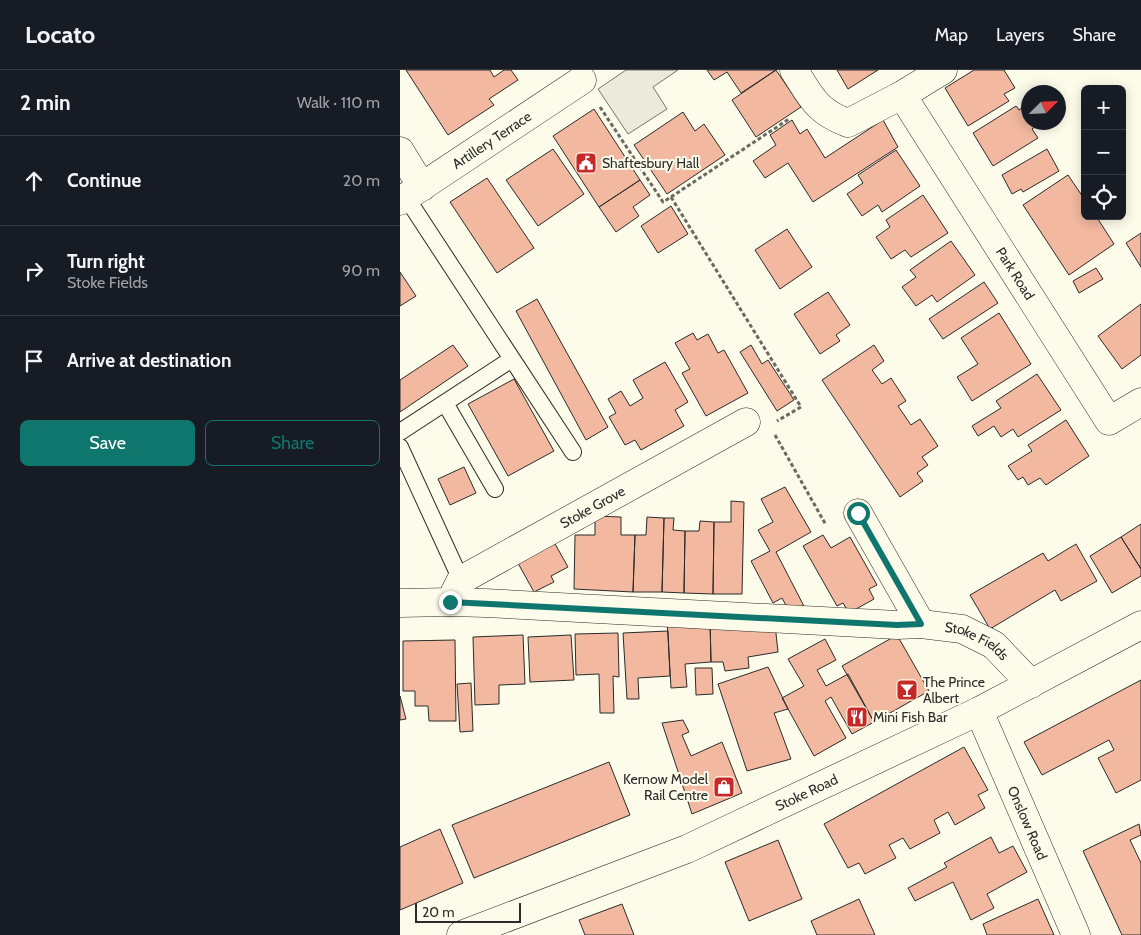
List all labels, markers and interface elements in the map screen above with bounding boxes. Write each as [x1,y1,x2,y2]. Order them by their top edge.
text: Locato [25,20,95,49]
text: Map [935,24,968,46]
text: Layers [996,24,1045,46]
text: Share [1073,24,1116,46]
north arrow [1021,85,1066,130]
map controls [1081,85,1126,220]
button: + [1081,85,1126,130]
text: 2 min [20,90,71,115]
text: Walk · 110 m [297,93,380,112]
street label: Artillery Terrace [448,107,535,173]
button: − [1081,130,1126,175]
public building icon: Shaftesbury Hall [574,151,598,175]
place label: Shaftesbury Hall [602,154,700,172]
icon: ahead [20,167,48,195]
text: Continue [67,169,141,192]
text: 20 m [343,171,380,190]
button: locate [1081,175,1126,220]
street label: Park Road [992,244,1039,303]
text: Turn right [67,250,145,273]
icon: right [20,257,48,285]
text: 90 m [342,261,380,280]
text: Stoke Fields [67,273,148,292]
icon: arrive [20,347,48,375]
text: Arrive at destination [67,349,231,372]
button: Save [20,420,195,466]
button: Share [205,420,380,466]
street label: Stoke Grove [557,482,628,532]
route start [847,502,870,525]
route end [439,591,462,614]
street label: Stoke Fields [944,618,1013,664]
place label: The Prince Albert [923,673,985,707]
bar icon: The Prince Albert [895,678,919,702]
restaurant icon: Mini Fish Bar [845,705,869,729]
place label: Mini Fish Bar [873,708,948,726]
place label: Kernow Model Rail Centre [623,770,709,804]
street label: Stoke Road [772,770,841,815]
shop icon: Kernow Model Rail Centre [712,775,736,799]
street label: Onslow Road [1004,783,1051,863]
scale bar [415,900,521,923]
text: 20 m [422,903,455,921]

